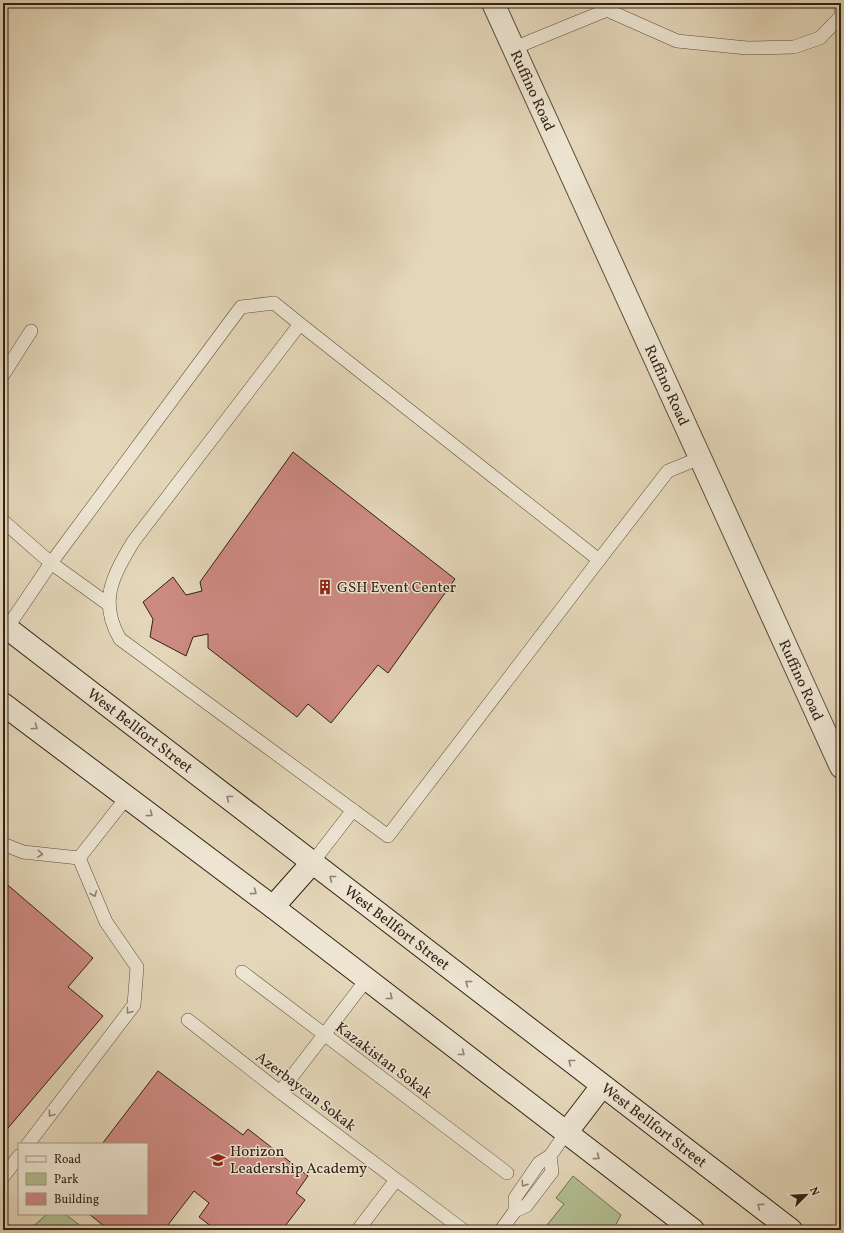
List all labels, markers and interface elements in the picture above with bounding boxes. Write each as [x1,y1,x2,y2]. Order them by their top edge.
street label: Ruffino Road [504,47,559,135]
street label: Ruffino Road [638,342,693,430]
building icon: GSH Event Center [316,578,334,596]
place label: GSH Event Center [337,578,456,599]
street label: Ruffino Road [772,637,828,725]
street label: West Bellfort Street [82,684,197,779]
one-way arrow [30,722,37,729]
one-way arrow [226,796,233,803]
one-way arrow [145,809,152,816]
one-way arrow [37,849,43,858]
one-way arrow [329,876,336,883]
street label: West Bellfort Street [339,881,454,976]
one-way arrow [249,887,256,894]
one-way arrow [89,890,97,898]
one-way arrow [466,980,473,987]
one-way arrow [385,992,392,999]
one-way arrow [127,1006,134,1013]
street label: Kazakistan Sokak [330,1018,436,1105]
street label: Azerbaycan Sokak [251,1047,360,1137]
one-way arrow [458,1049,465,1056]
one-way arrow [569,1060,576,1067]
street label: West Bellfort Street [596,1079,711,1174]
one-way arrow [48,1110,55,1117]
place label: Horizon Leadership Academy [230,1142,367,1180]
legend [18,1143,148,1215]
school or university icon: Horizon Leadership Academy [209,1151,227,1169]
text: Road [54,1152,81,1168]
one-way arrow [592,1152,599,1159]
text: Park [54,1172,79,1188]
north arrow [786,1175,826,1215]
one-way arrow [522,1180,529,1187]
text: N [805,1185,822,1198]
text: Building [54,1192,99,1208]
one-way arrow [757,1204,764,1211]

